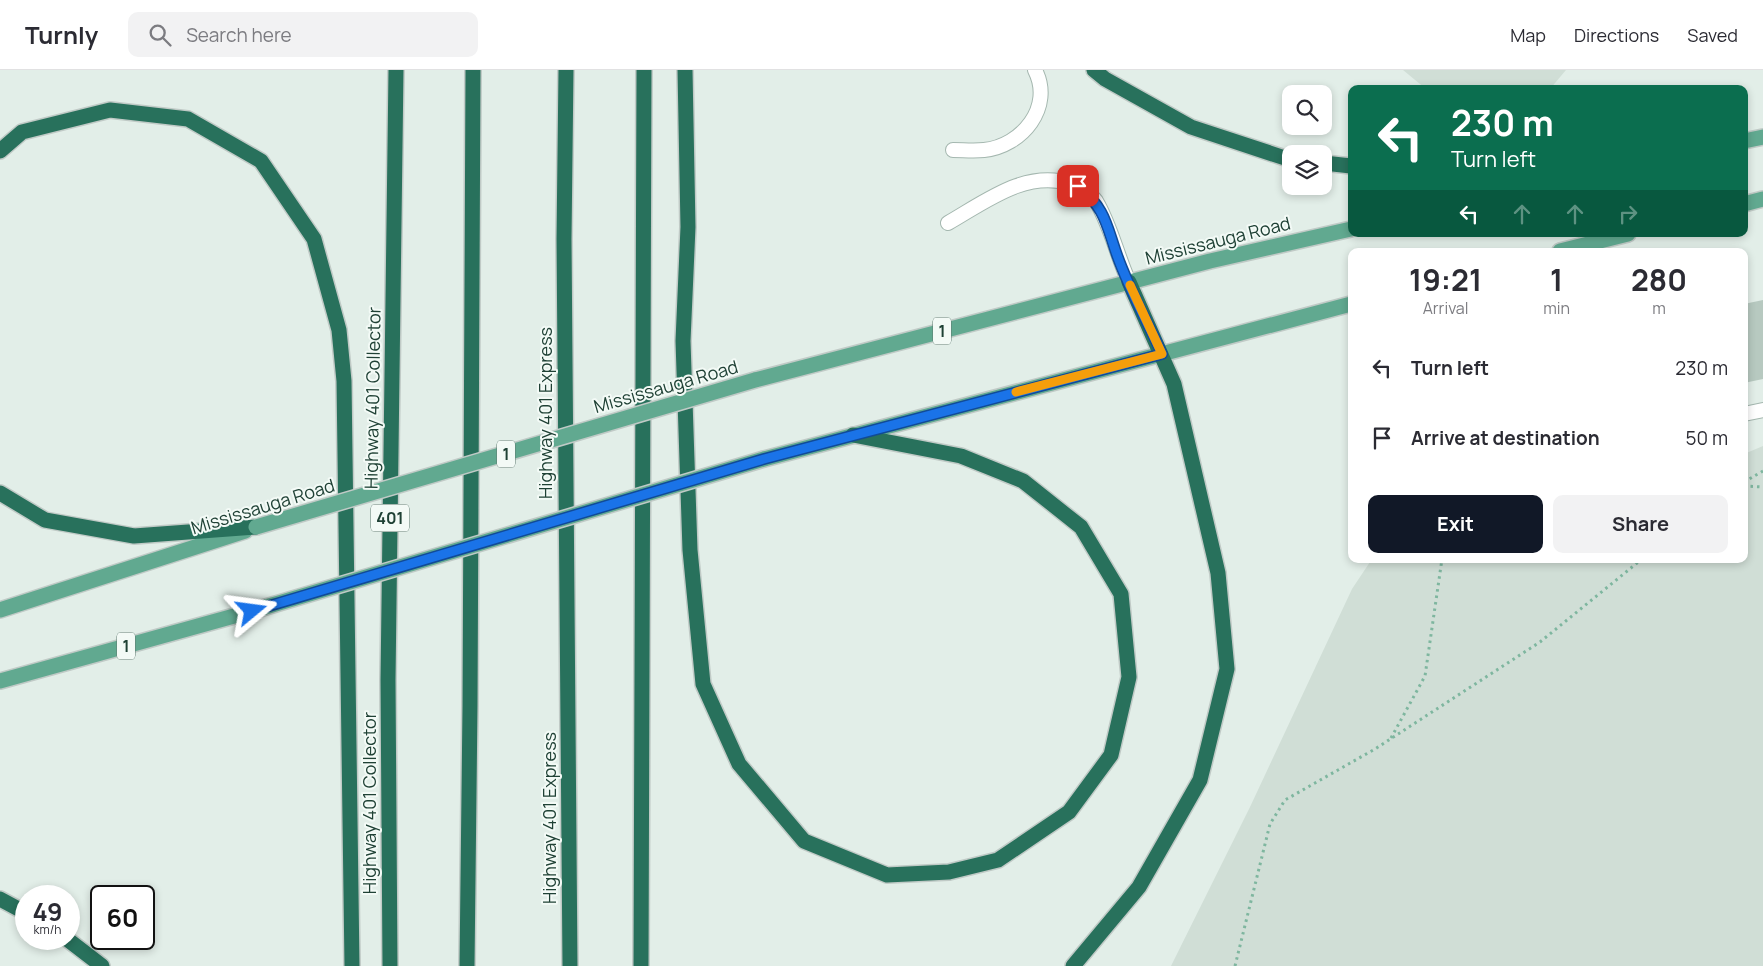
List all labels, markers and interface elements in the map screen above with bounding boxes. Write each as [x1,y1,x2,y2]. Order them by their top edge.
search box [128,12,478,57]
text: Turnly [25,18,98,51]
icon: search [146,21,174,49]
text: Search here [186,22,292,48]
text: Map [1510,23,1546,47]
text: Directions [1574,23,1659,47]
text: Saved [1687,23,1738,47]
map controls [1282,85,1332,195]
button: search [1282,85,1332,135]
text: 230 m [1451,99,1554,147]
icon: left [1368,105,1433,170]
text: Turn left [1451,144,1536,174]
button: layers [1282,145,1332,195]
pin [1057,165,1099,207]
icon: arrive [1064,172,1092,200]
icon: left [1455,200,1483,228]
icon: ahead [1508,200,1536,228]
icon: ahead [1561,200,1589,228]
icon: right [1614,200,1642,228]
street label: Mississauga Road [1143,210,1293,270]
text: 19:21 [1409,259,1482,300]
text: 1 [1550,259,1563,300]
text: 280 [1631,259,1687,300]
text: Arrival [1423,297,1468,319]
text: min [1543,297,1570,319]
text: m [1652,297,1666,319]
street label: Highway 401 Collector [358,306,386,489]
road number: 1 [933,318,951,344]
street label: Highway 401 Express [533,327,557,499]
street label: Mississauga Road [591,354,741,418]
icon: left [1368,354,1396,382]
text: Turn left [1411,355,1489,381]
text: 230 m [1675,355,1728,381]
icon: arrive [1368,424,1396,452]
text: Arrive at destination [1411,425,1600,451]
text: 50 m [1686,425,1728,451]
road number: 1 [497,440,515,468]
street label: Mississauga Road [188,473,337,539]
button: Exit [1368,495,1543,553]
button: Share [1553,495,1728,553]
road number: 401 [371,504,409,532]
position arrow [225,584,277,636]
road number: 1 [117,632,135,660]
street label: Highway 401 Collector [357,711,381,894]
street label: Highway 401 Express [537,732,561,904]
speed limit sign: 60 [90,885,155,950]
text: 49 [32,894,63,929]
text: km/h [34,921,61,938]

